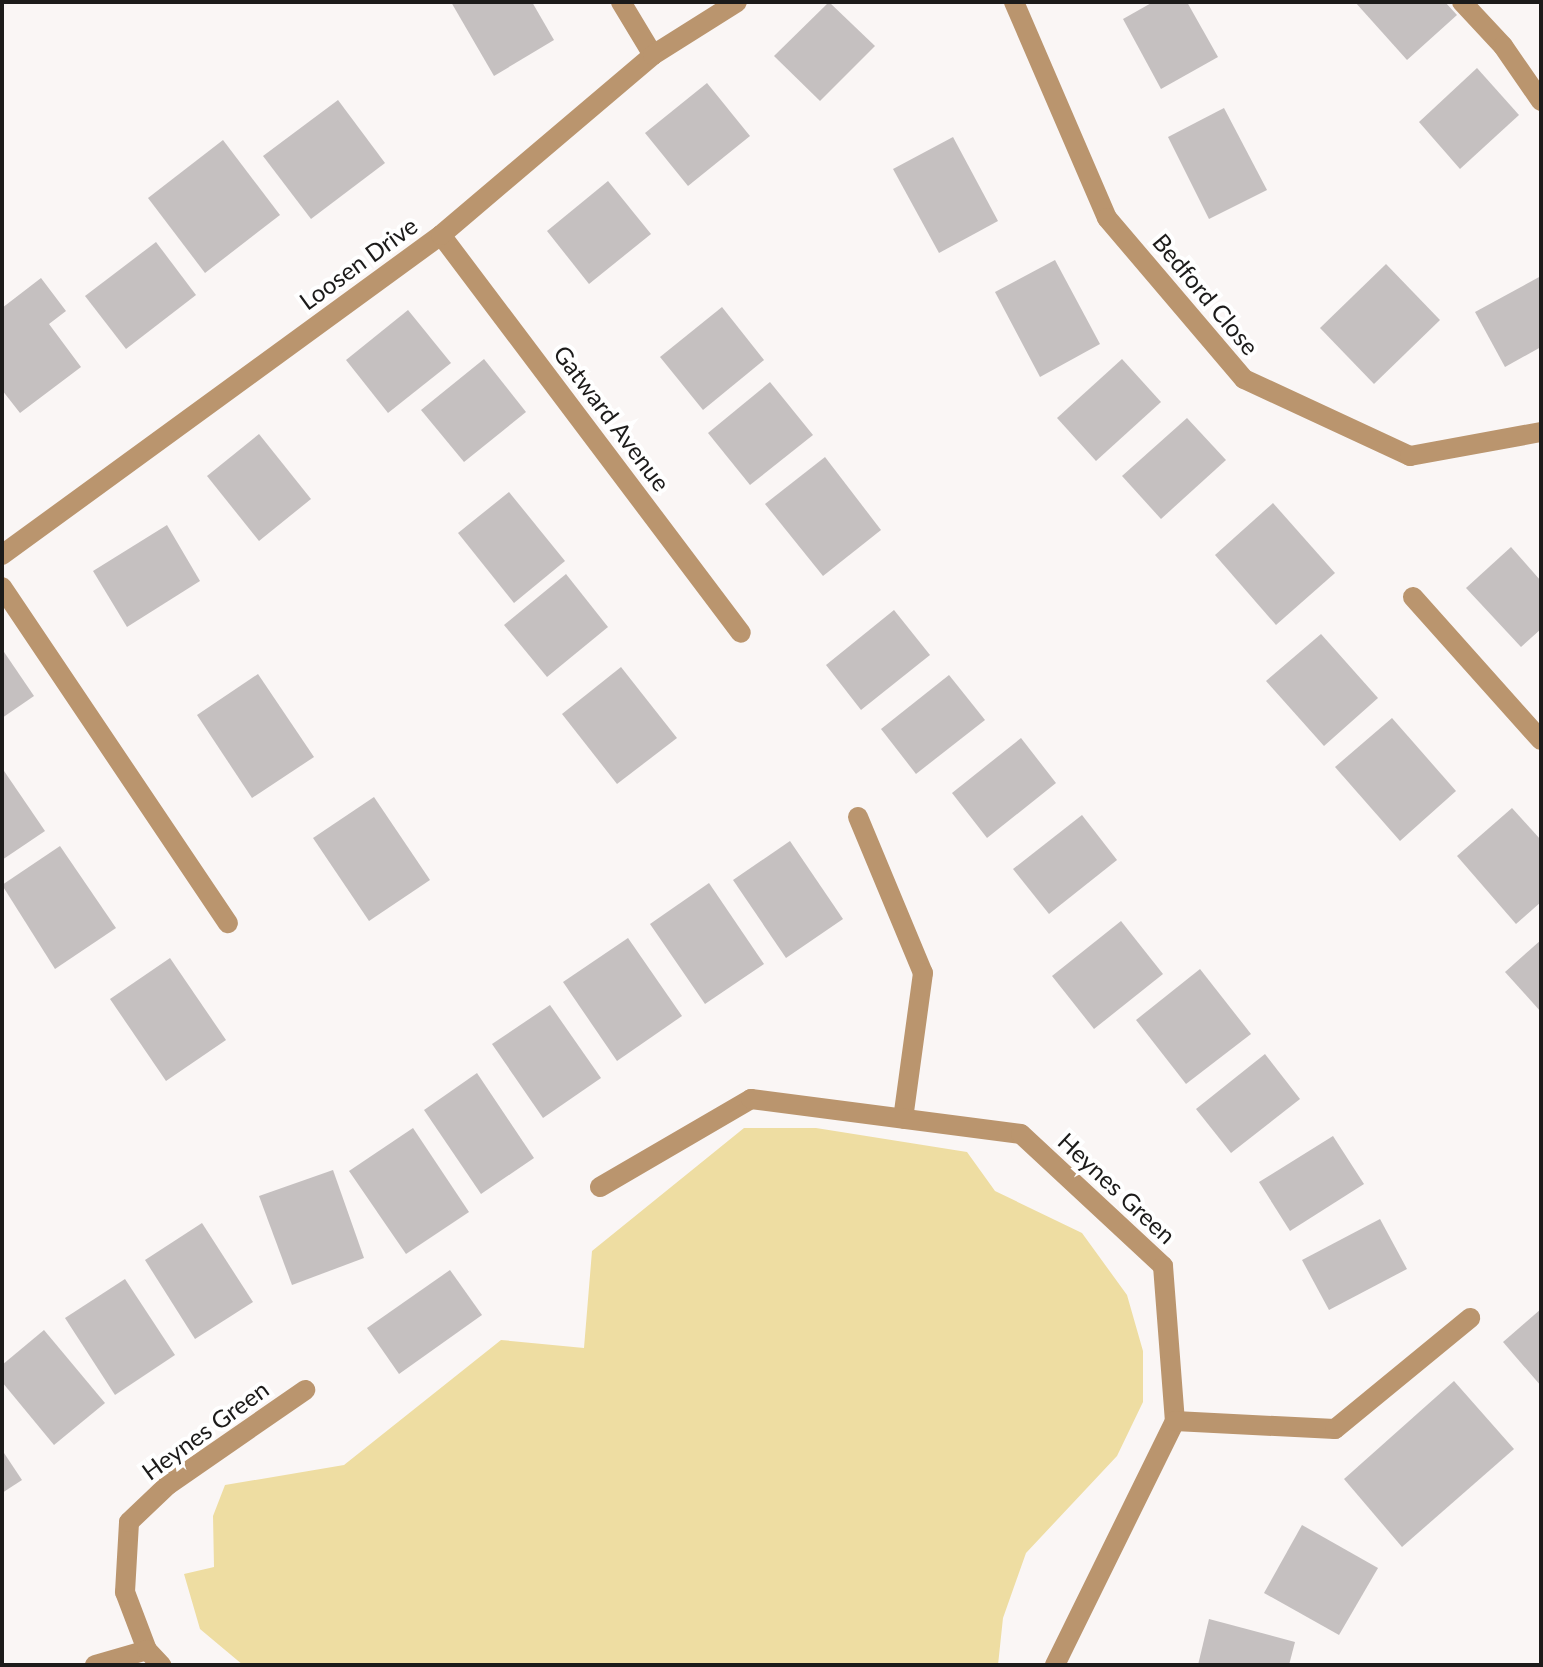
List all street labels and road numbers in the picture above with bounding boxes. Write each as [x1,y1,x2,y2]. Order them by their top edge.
street label: Loosen Drive [294,211,422,315]
street label: Bedford Close [1147,228,1265,360]
street label: Gatward Avenue [548,339,676,497]
street label: Heynes Green [1052,1126,1182,1250]
street label: Heynes Green [136,1374,274,1486]

